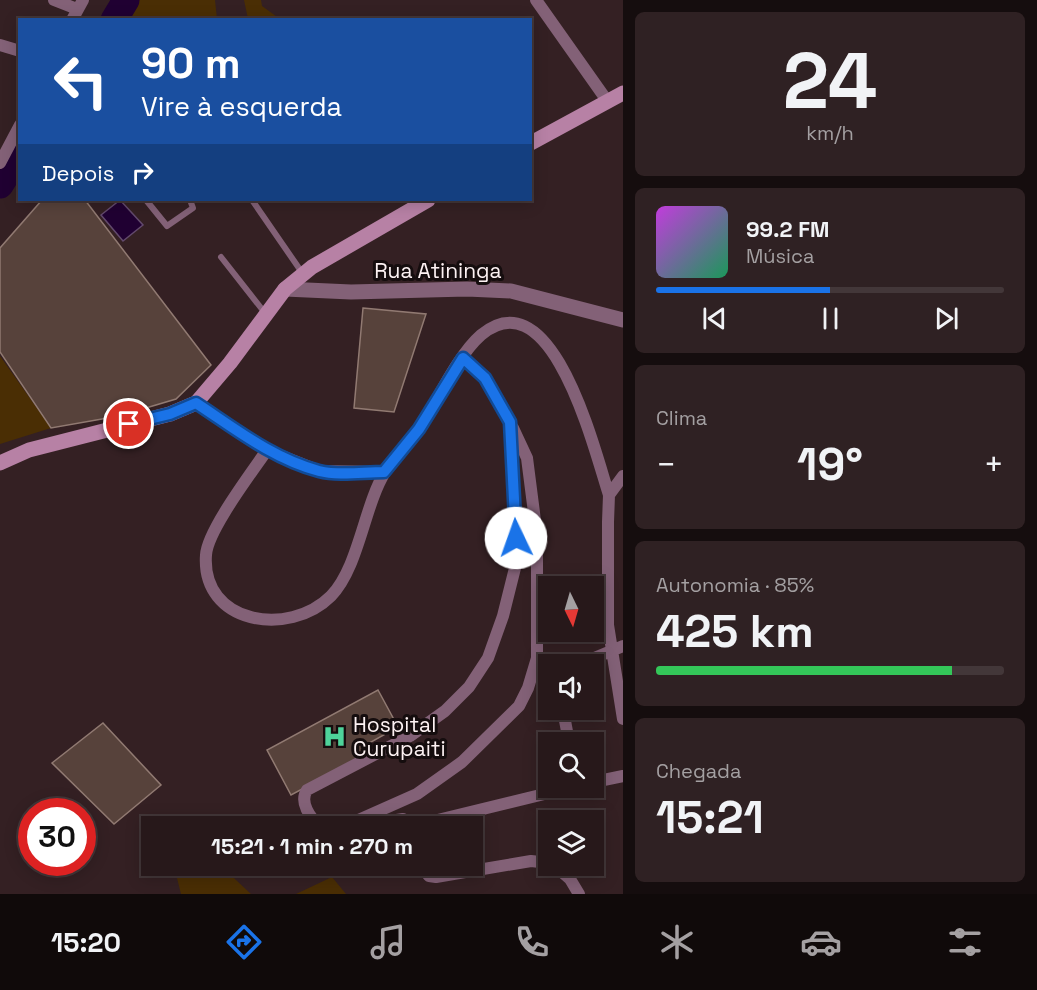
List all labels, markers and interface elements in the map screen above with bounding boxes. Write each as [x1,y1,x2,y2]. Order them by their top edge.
text: 24 [783,31,877,131]
text: 90 m [141,37,241,90]
icon: left [42,42,120,120]
text: Vire à esquerda [141,89,342,124]
text: km/h [806,120,854,146]
icon: right [126,156,159,189]
text: Depois [42,159,114,187]
text: 99.2 FM [746,215,829,243]
text: Música [746,243,814,269]
street label: Rua Atininga [374,257,502,284]
icon: previous [698,302,731,335]
icon: pause [814,302,847,335]
icon: next [930,302,963,335]
pin [103,398,154,449]
text: Clima [656,405,707,431]
icon: arrive [112,407,145,440]
text: 19° [797,436,863,493]
text: − [656,444,676,486]
text: + [984,444,1004,486]
position arrow [484,506,548,570]
text: Autonomia · 85% [656,572,814,598]
north arrow [538,576,604,642]
map controls [538,576,604,876]
text: 425 km [656,603,814,660]
button: sound [538,654,604,720]
place label: Hospital Curupaiti [353,711,446,762]
hospital icon: Hospital Curupaiti [322,724,348,750]
button: search [538,732,604,798]
text: Chegada [656,758,741,784]
text: 15:21 [656,789,764,846]
speed limit sign: 30 [18,798,96,876]
button: layers [538,810,604,876]
text: 15:21 · 1 min · 270 m [211,832,413,860]
icon: directions [223,921,265,963]
icon: music [367,921,409,963]
icon: phone [511,921,553,963]
icon: climate [656,921,698,963]
icon: car [800,921,842,963]
icon: filters [944,921,986,963]
text: 15:20 [51,925,121,960]

